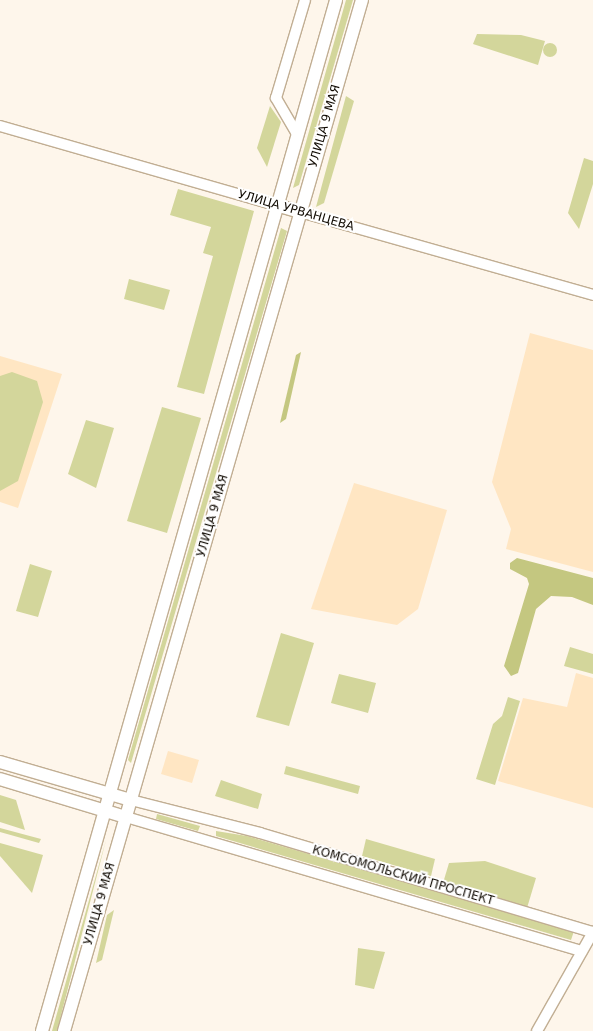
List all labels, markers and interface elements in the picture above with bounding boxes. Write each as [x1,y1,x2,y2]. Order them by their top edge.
street label: УЛИЦА 9 МАЯ [306,83,344,169]
street label: УЛИЦА УРВАНЦЕВА [236,188,356,234]
street label: УЛИЦА 9 МАЯ [194,473,232,559]
street label: КОМСОМОЛЬСКИЙ ПРОСПЕКТ [310,843,496,909]
street label: УЛИЦА 9 МАЯ [81,861,119,947]

